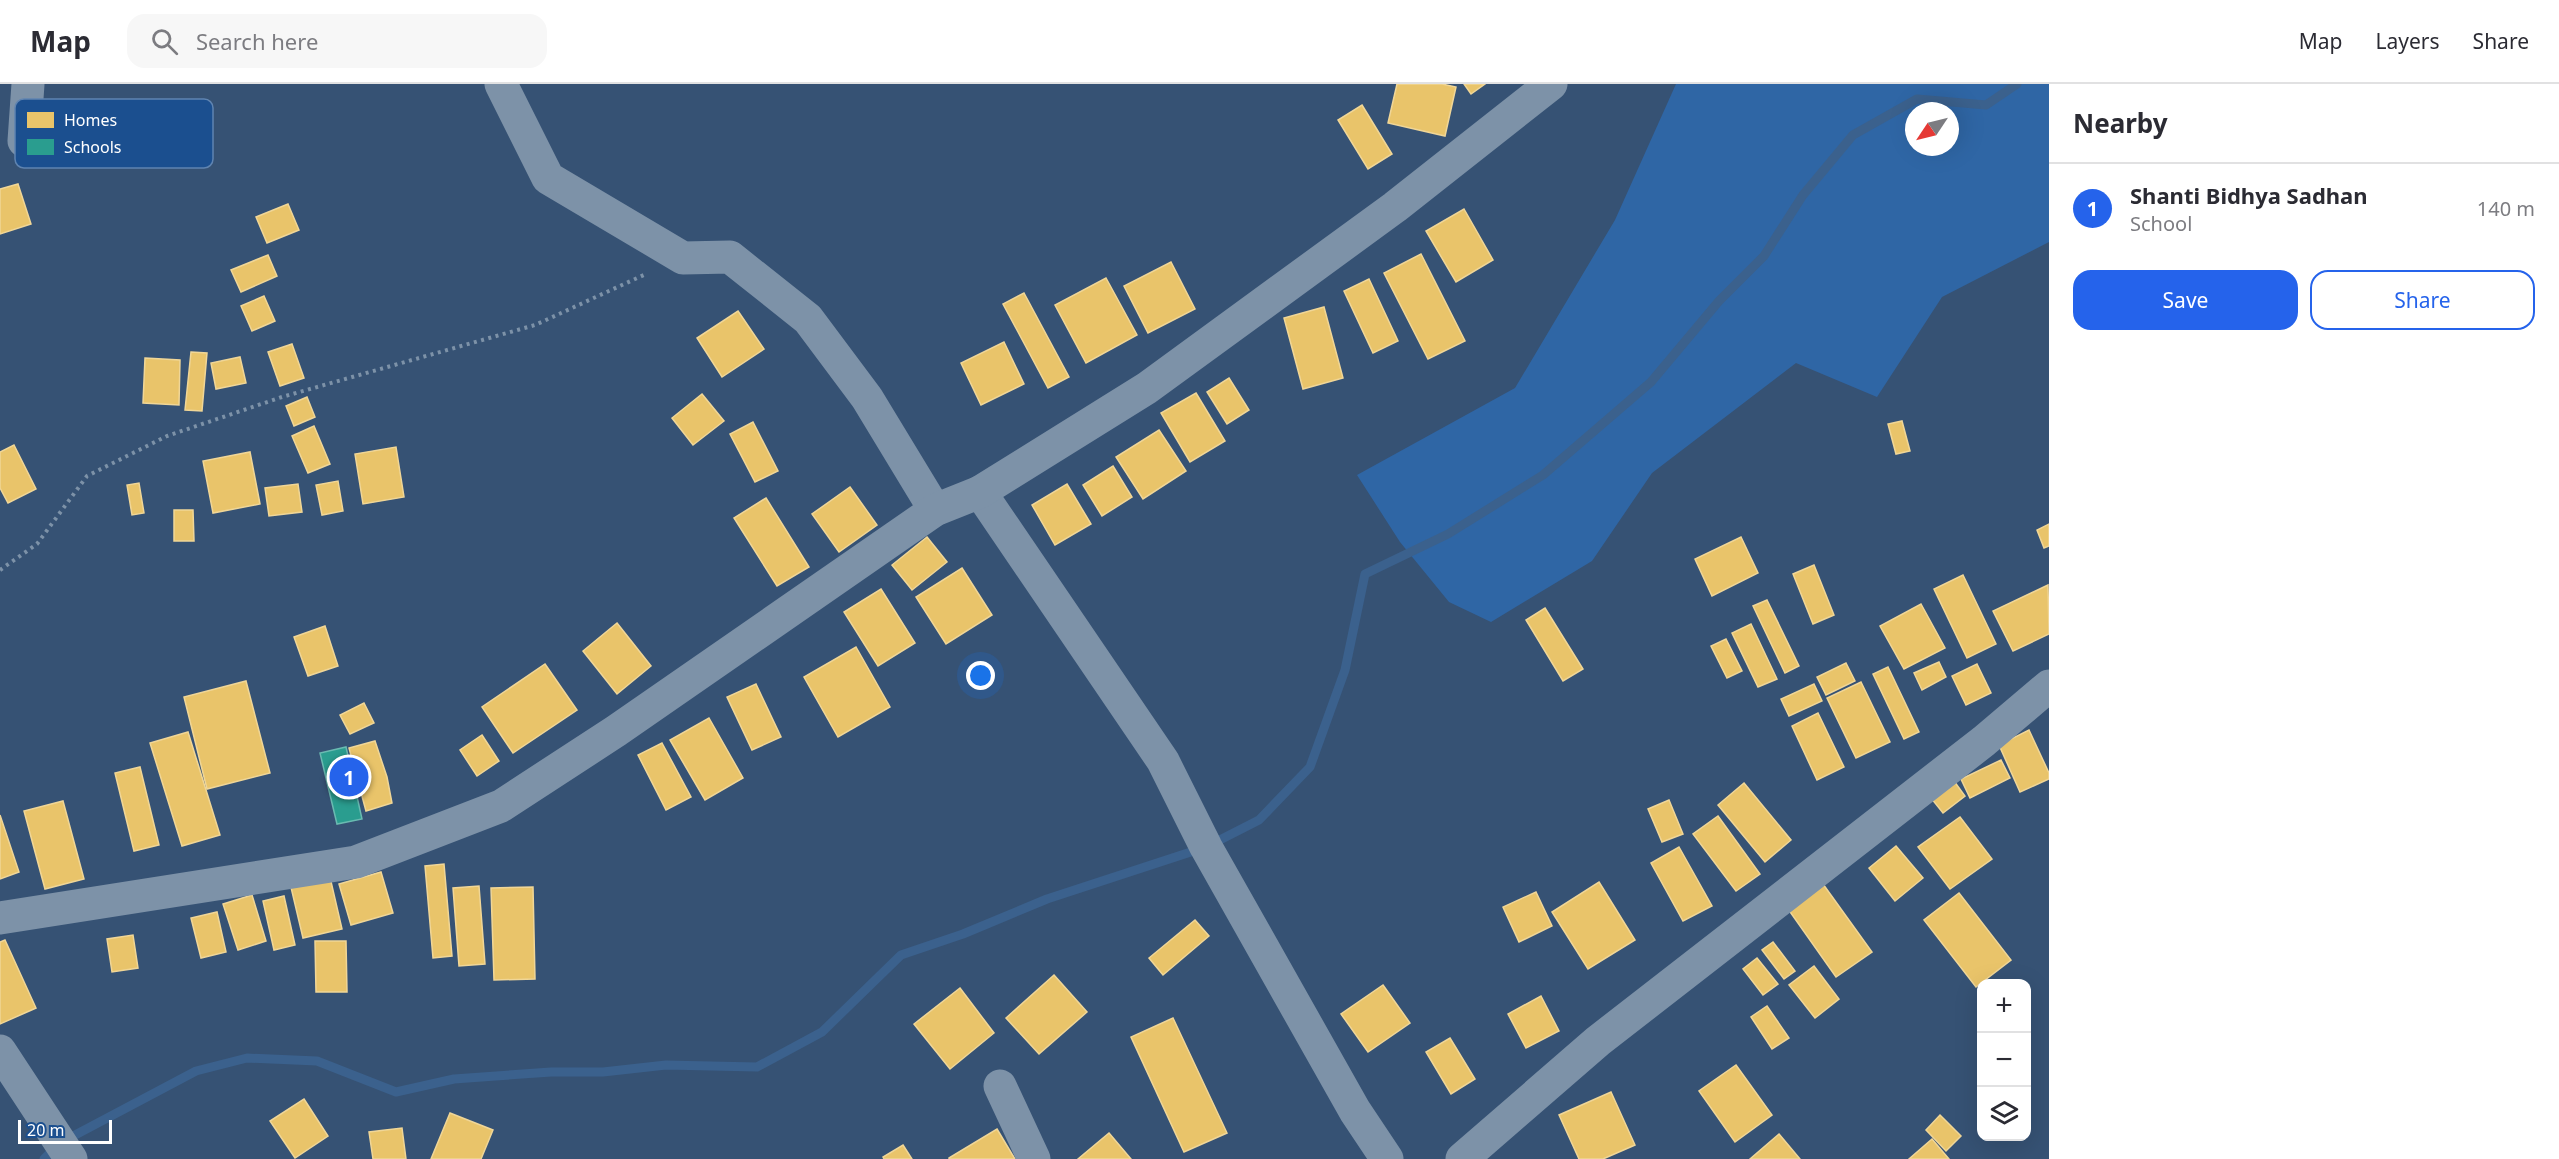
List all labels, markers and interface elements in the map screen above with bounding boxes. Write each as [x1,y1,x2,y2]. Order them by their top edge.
search box [127,14,547,68]
text: Map [30,22,91,60]
icon: search [148,25,181,58]
text: Search here [196,26,318,56]
text: Map [2299,27,2343,55]
text: Layers [2376,27,2440,55]
text: Share [2473,27,2529,55]
legend [15,99,213,168]
north arrow [1905,102,1959,156]
text: Nearby [2073,105,2168,141]
text: Homes [64,109,117,131]
text: Schools [64,136,122,158]
text: Shanti Bidhya Sadhan [2130,180,2368,210]
text: 1 [2087,195,2098,222]
text: 140 m [2477,195,2535,222]
text: School [2130,210,2192,237]
button: Save [2073,270,2298,330]
button: Share [2310,270,2535,330]
your location [966,661,995,690]
pin: 1 [330,754,368,800]
map controls [1977,979,2031,1141]
button: + [1977,979,2031,1033]
button: − [1977,1033,2031,1087]
button: layers [1977,1087,2031,1141]
scale bar [18,1117,112,1144]
text: 20 m [27,1119,64,1141]

